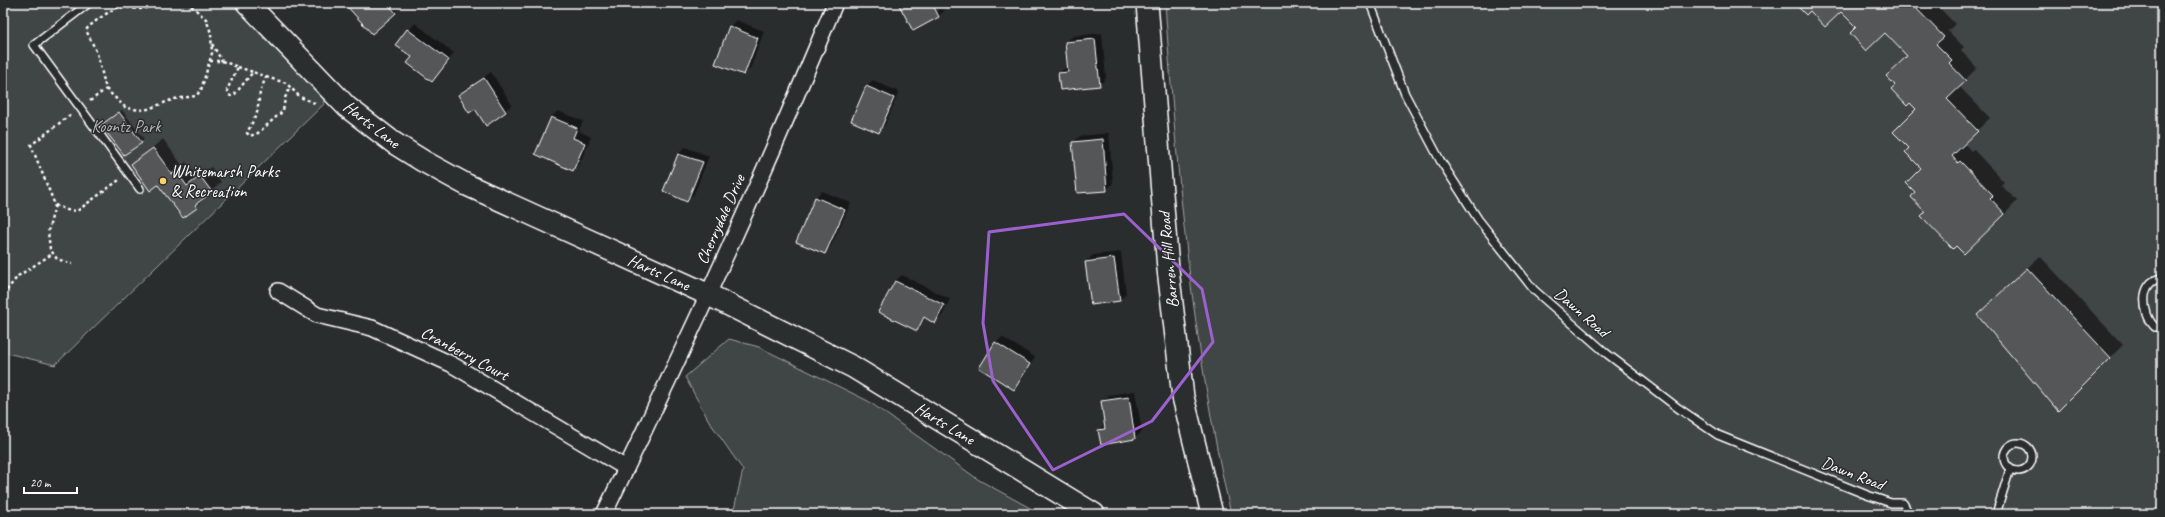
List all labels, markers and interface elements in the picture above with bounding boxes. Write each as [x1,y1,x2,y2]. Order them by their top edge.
street label: Harts Lane [339,96,405,154]
park label: Koontz Park [92,116,162,137]
place label: Whitemarsh Parks & Recreation [171,161,281,202]
street label: Cherrydale Drive [691,170,750,267]
marker: Whitemarsh Parks & Recreation [158,176,168,186]
street label: Barren Hill Road [1154,209,1183,309]
street label: Harts Lane [624,249,695,296]
street label: Dawn Road [1550,283,1615,343]
street label: Cranberry Court [417,322,514,386]
street label: Harts Lane [911,397,980,450]
street label: Dawn Road [1818,452,1889,496]
scale bar [24,469,77,495]
text: 20 m [30,475,52,491]

